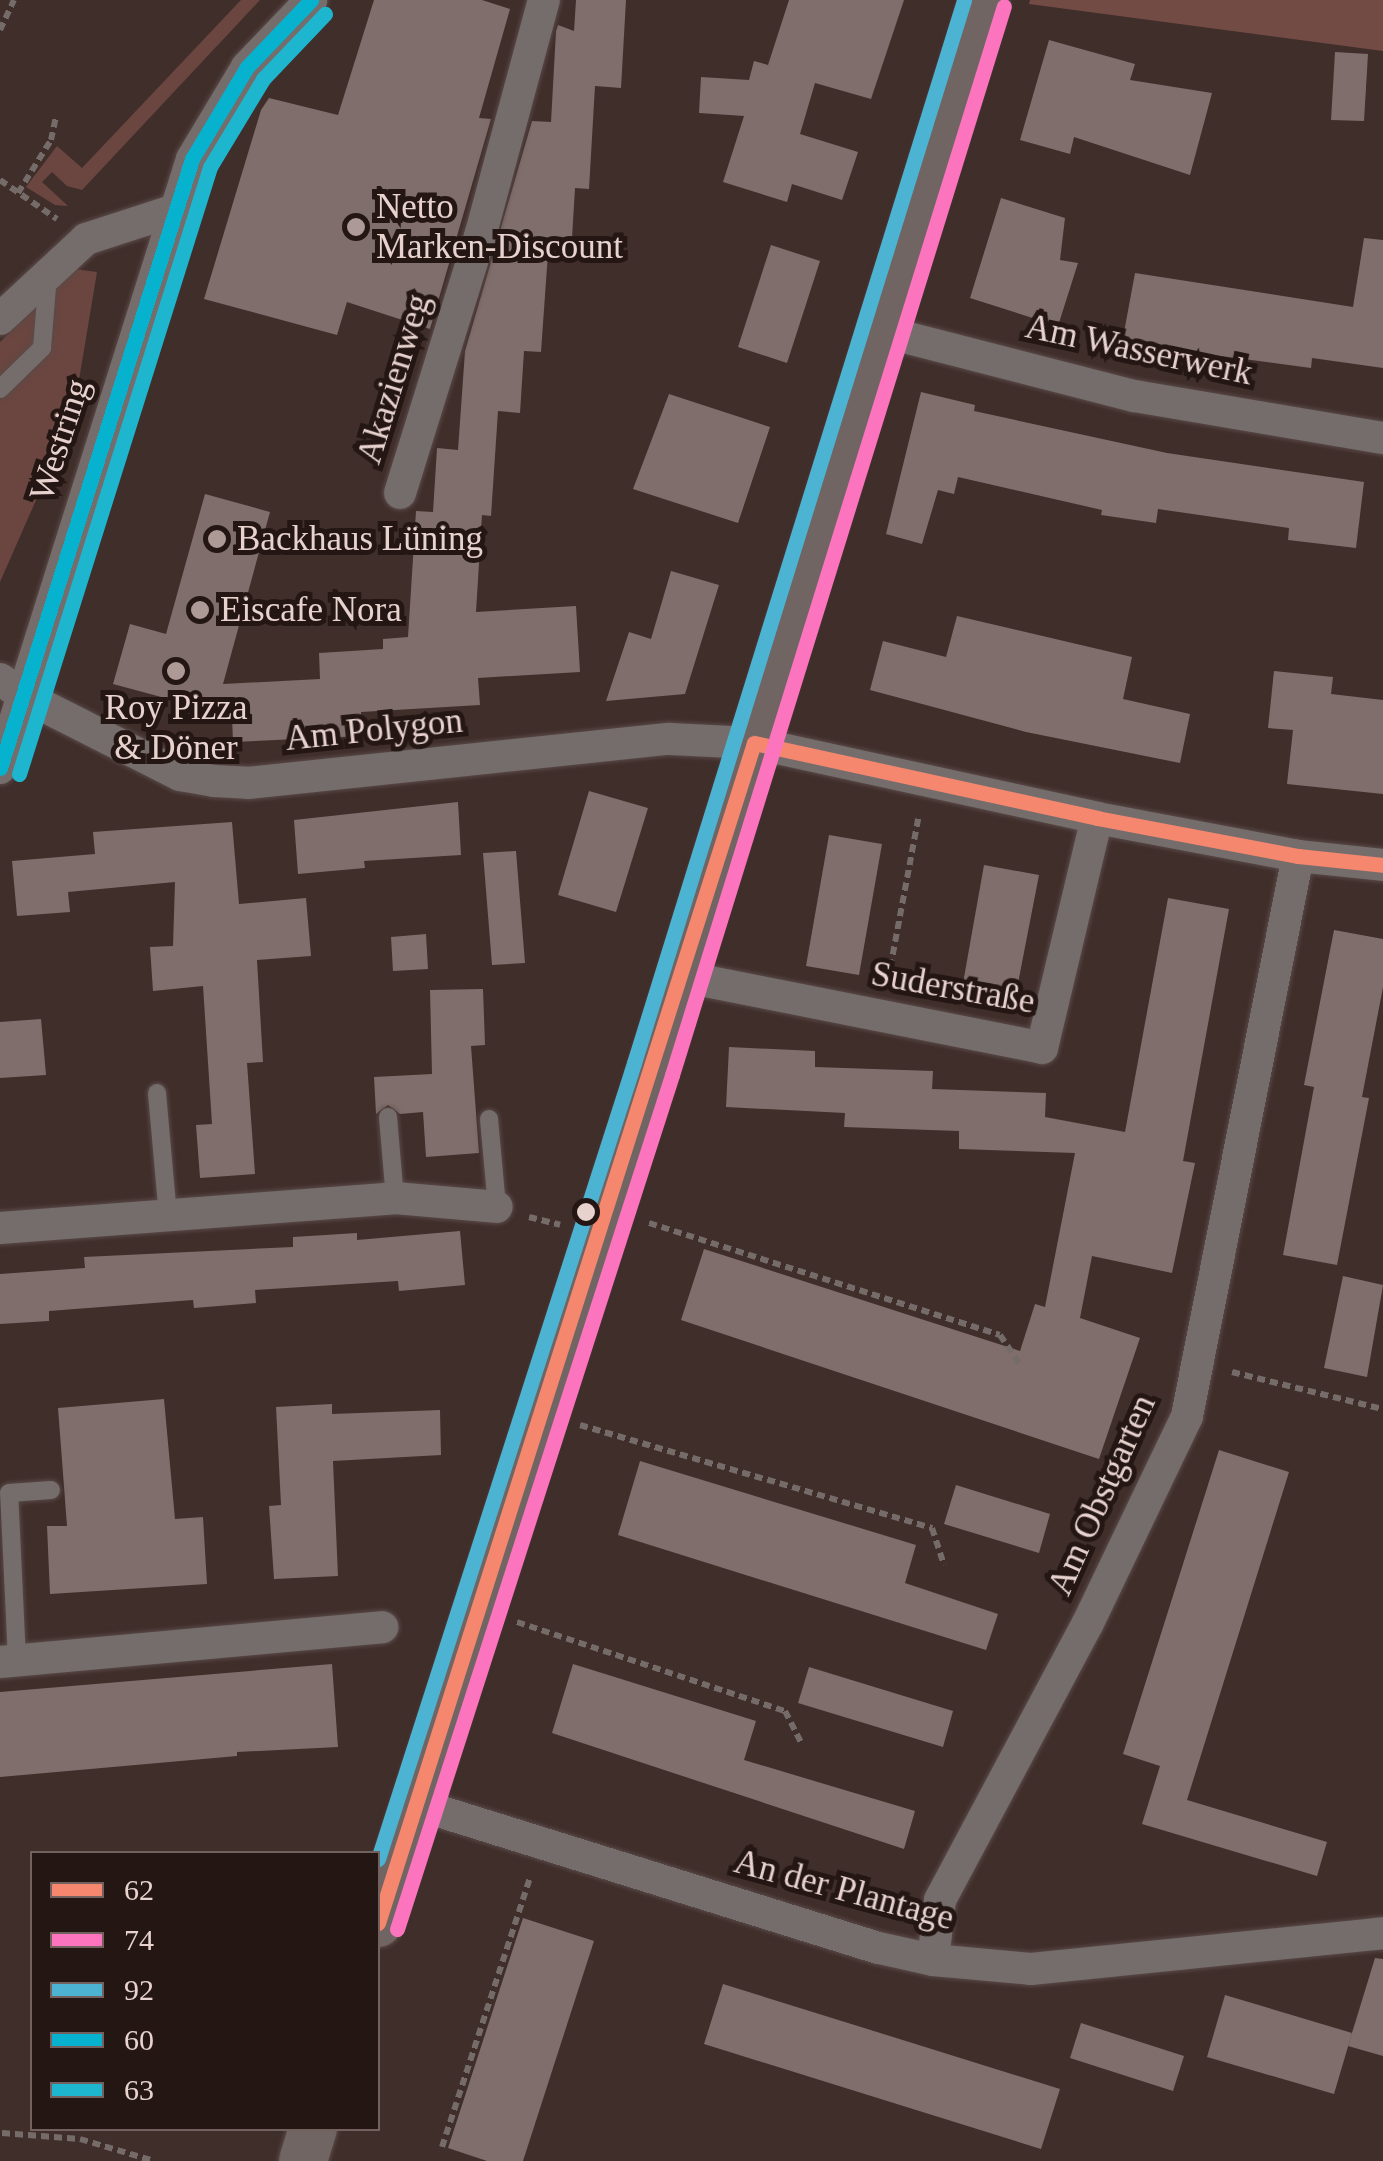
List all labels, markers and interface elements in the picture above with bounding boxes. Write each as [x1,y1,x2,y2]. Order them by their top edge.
place label: Netto Marken-Discount [376,186,623,268]
marker: Netto Marken-Discount [345,216,367,238]
street label: Akazienweg [348,289,440,469]
street label: Am Wasserwerk [1021,305,1257,395]
street label: Westring [21,374,99,506]
place label: Backhaus Lüning [237,518,483,560]
marker: Backhaus Lüning [206,528,228,550]
place label: Eiscafe Nora [220,589,402,631]
marker: Eiscafe Nora [189,599,211,621]
marker: Roy Pizza & Döner [165,660,187,682]
place label: Roy Pizza & Döner [105,687,247,769]
street label: Am Polygon [283,700,465,760]
street label: Suderstraße [868,953,1038,1023]
unlabelled marker [576,1202,596,1222]
street label: Am Obstgarten [1039,1388,1165,1602]
street label: An der Plantage [730,1841,958,1939]
legend [30,1851,380,2131]
text: 62 [124,1873,154,1906]
text: 74 [124,1923,154,1956]
text: 92 [124,1973,154,2006]
text: 60 [124,2023,154,2056]
text: 63 [124,2073,154,2106]

